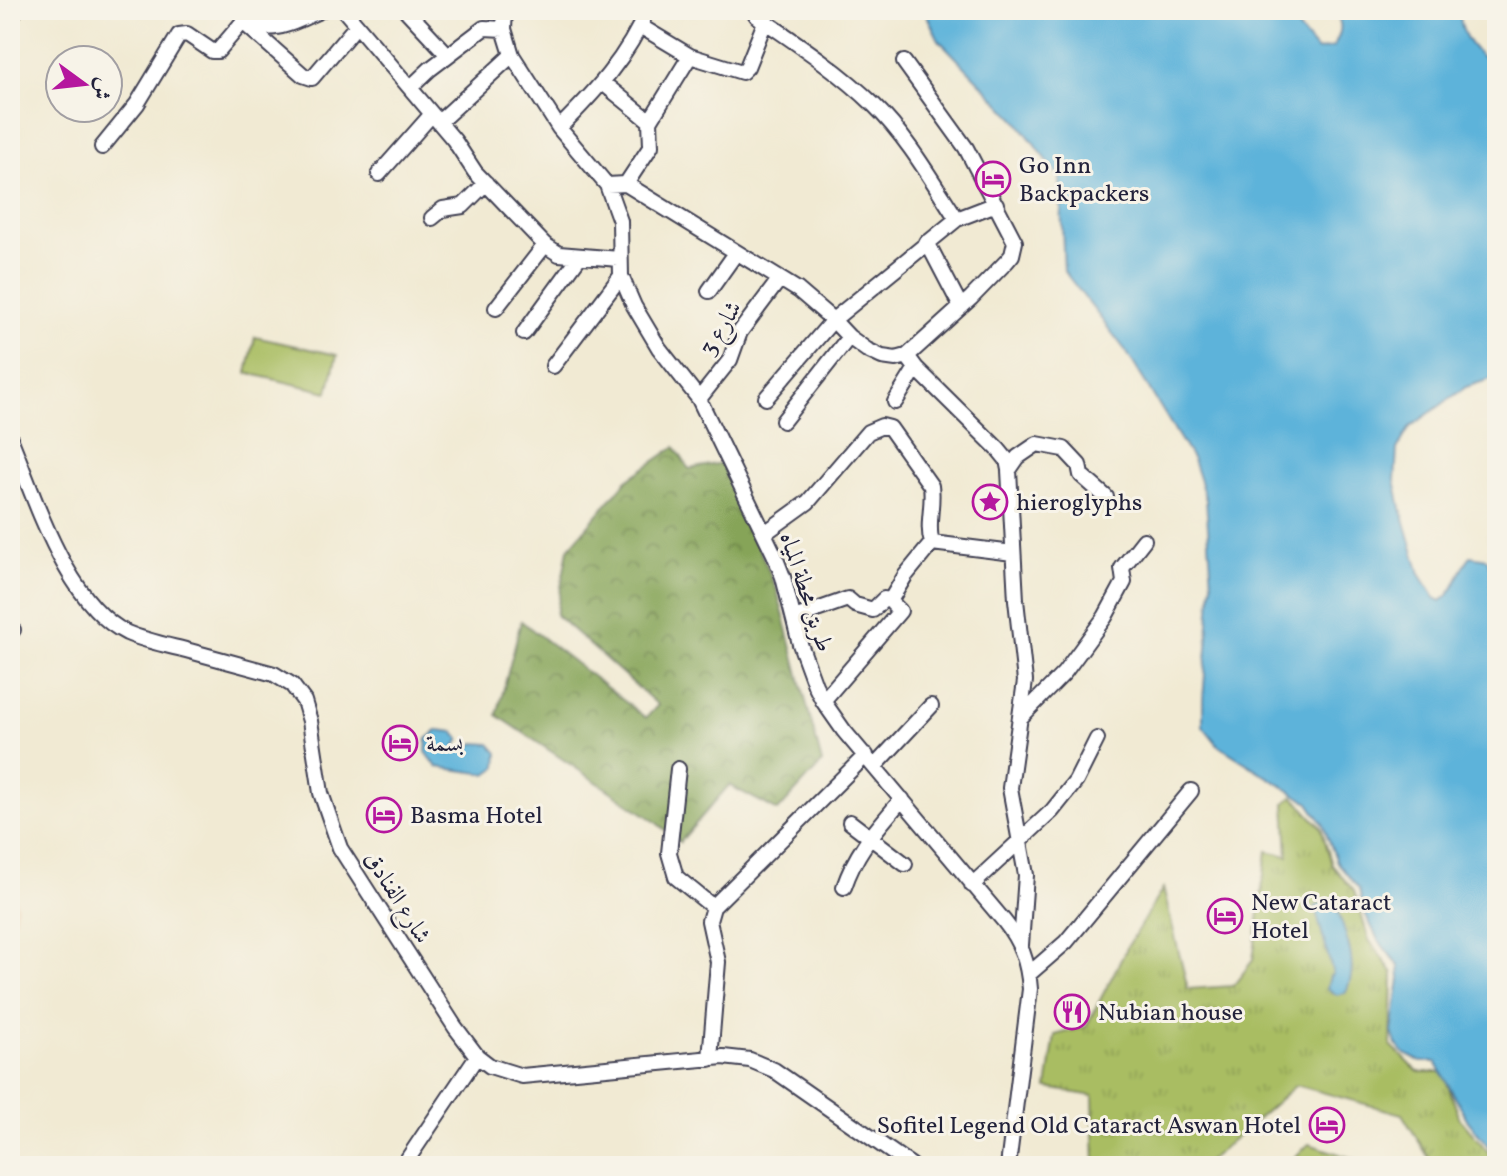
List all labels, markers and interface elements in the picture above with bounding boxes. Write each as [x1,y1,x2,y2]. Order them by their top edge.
north arrow [44,44,124,124]
text: ش [83,74,119,103]
place label: Go Inn Backpackers [1019,150,1149,212]
hotel icon: Go Inn Backpackers [974,160,1012,198]
street label: شارع 3 [692,295,752,363]
place icon: hieroglyphs [971,483,1009,521]
place label: hieroglyphs [1016,487,1142,521]
street label: طريق محطة المياه [770,528,840,657]
hotel icon: بسمة [381,724,419,762]
place label: بسمة [426,728,464,762]
hotel icon: Basma Hotel [365,796,403,834]
place label: Basma Hotel [410,800,543,834]
street label: شارع الفنادق [354,845,438,952]
place label: New Cataract Hotel [1251,887,1391,949]
hotel icon: New Cataract Hotel [1206,897,1244,935]
restaurant icon: Nubian house [1053,993,1091,1031]
place label: Nubian house [1098,997,1243,1031]
hotel icon: Sofitel Legend Old Cataract Aswan Hotel [1308,1106,1346,1144]
place label: Sofitel Legend Old Cataract Aswan Hotel [877,1110,1301,1144]

